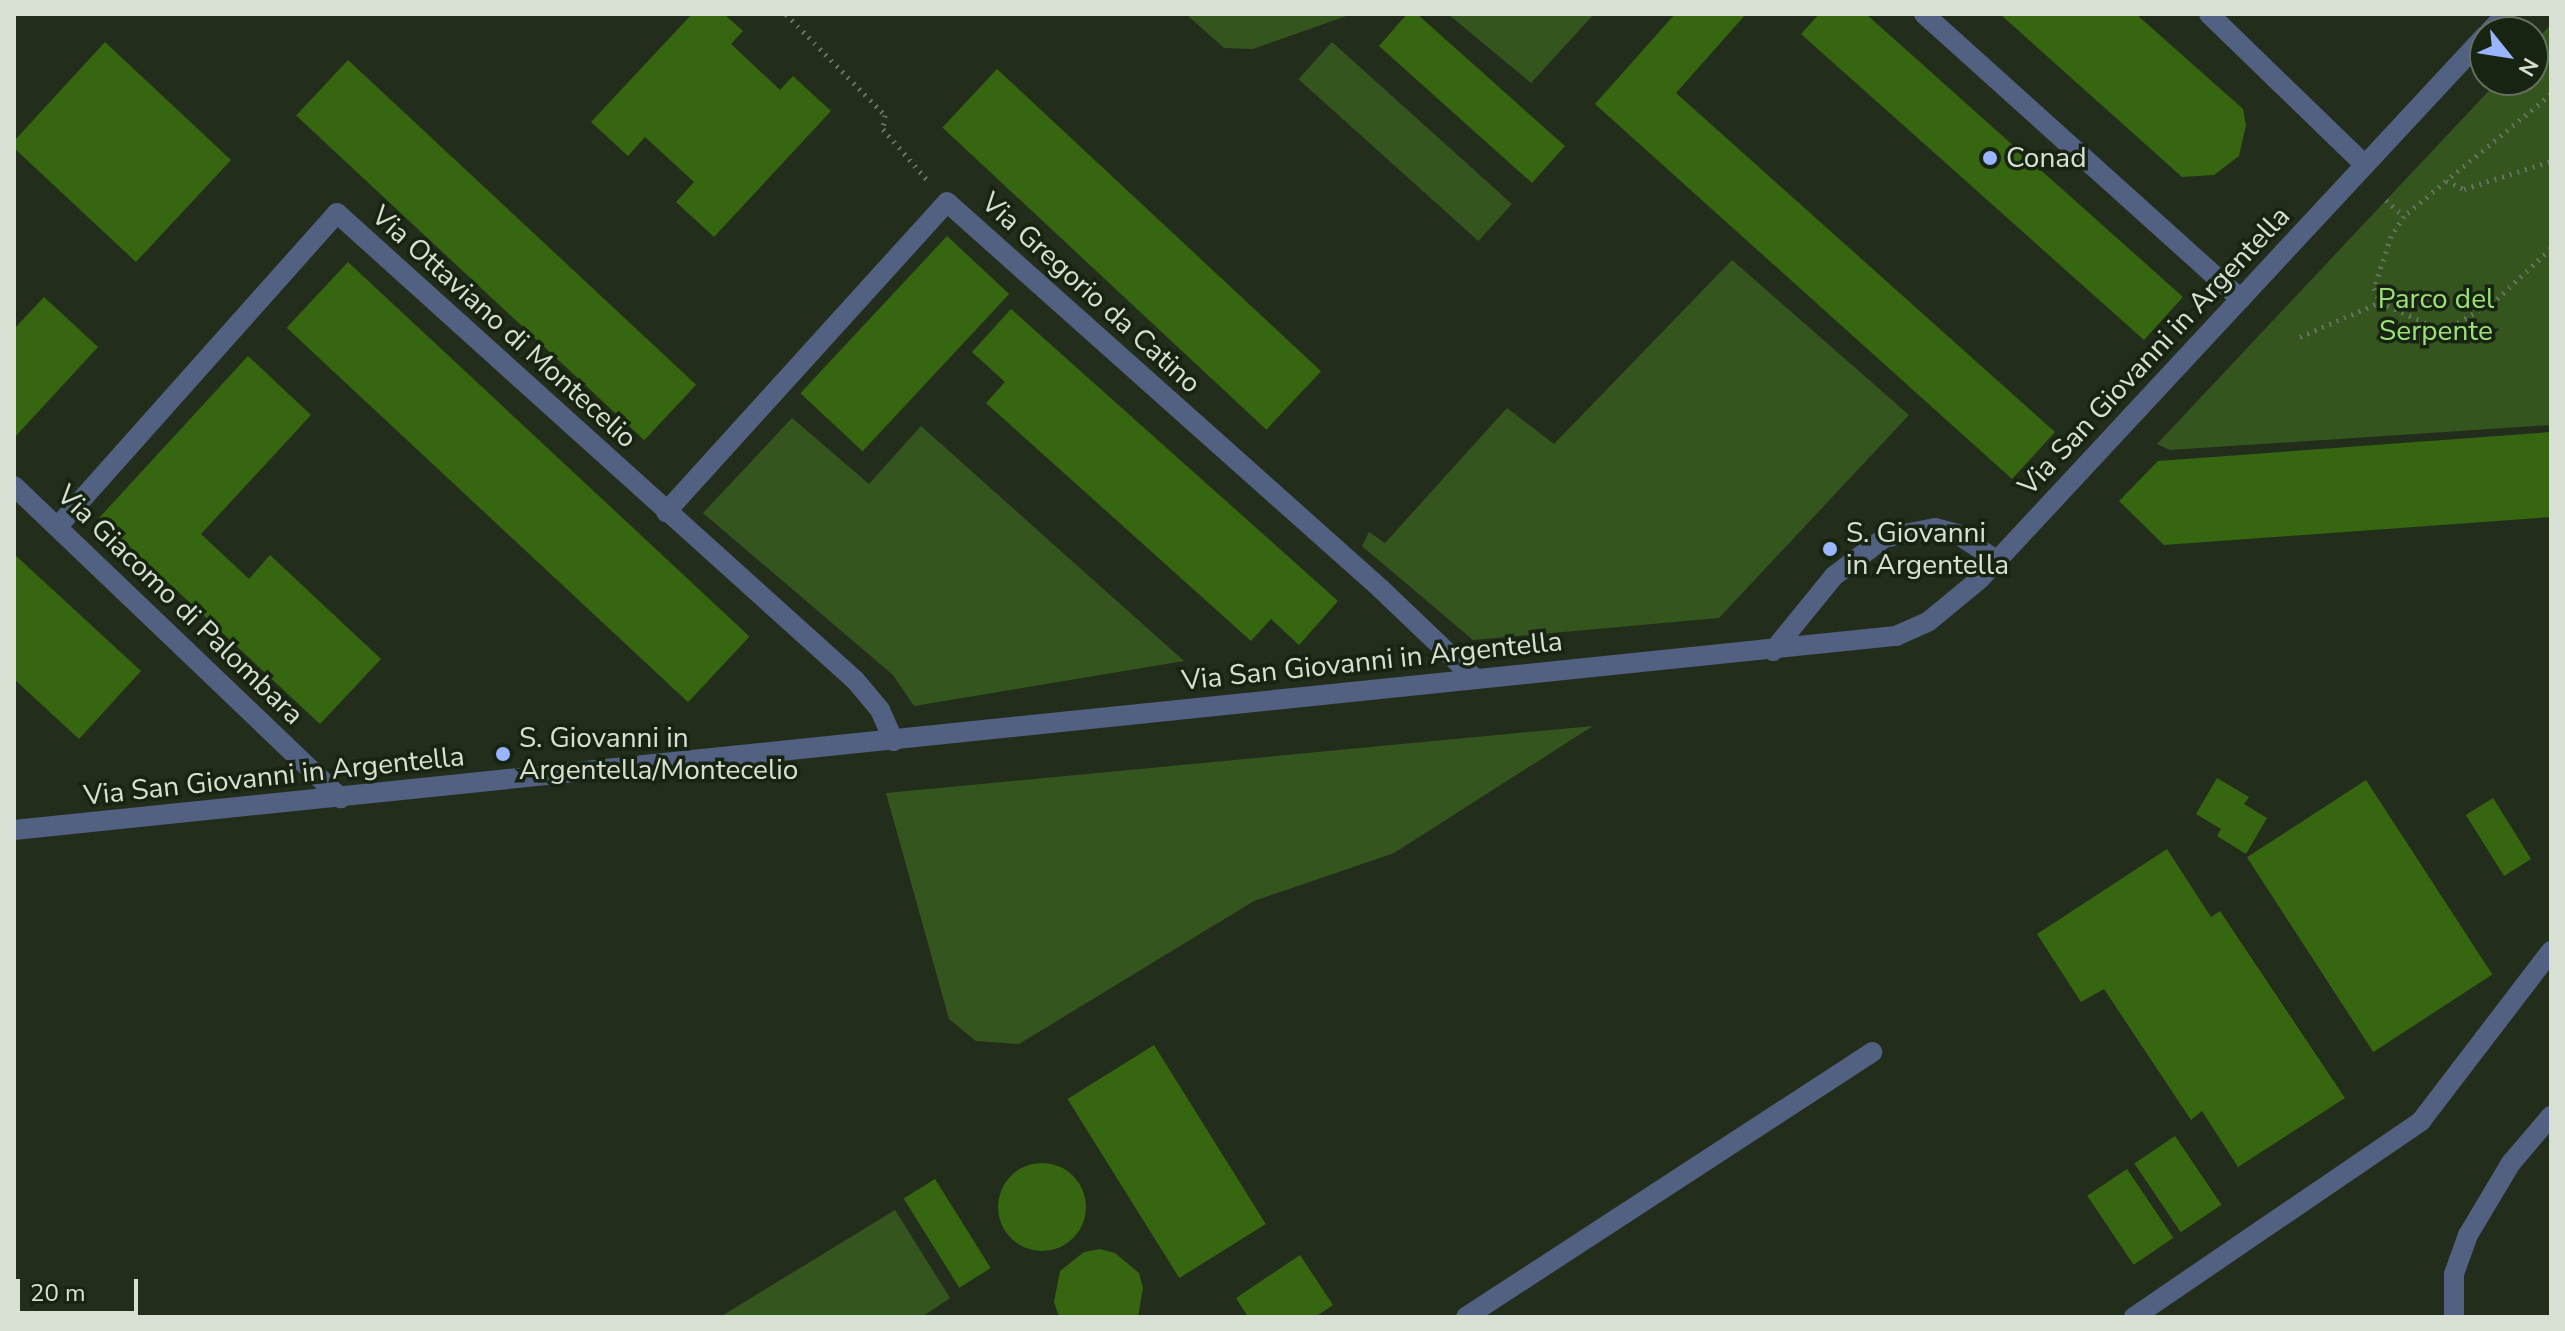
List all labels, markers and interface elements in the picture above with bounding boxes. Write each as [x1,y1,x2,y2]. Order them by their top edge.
north arrow [2469,16,2549,96]
text: N [2511,52,2545,82]
place label: Conad [2006,141,2086,175]
marker: Conad [1981,149,1999,167]
street label: Via Gregorio da Catino [974,186,1208,400]
street label: Via Ottaviano di Montecelio [364,199,644,455]
street label: Via San Giovanni in Argentella [2011,200,2297,502]
park label: Parco del Serpente [2378,282,2494,348]
street label: Via Giacomo di Palombara [50,478,310,732]
place label: S. Giovanni in Argentella [1846,516,2009,582]
marker: S. Giovanni in Argentella [1821,540,1839,558]
street label: Via San Giovanni in Argentella [1180,624,1564,698]
place label: S. Giovanni in Argentella/Montecelio [519,721,798,787]
street label: Via San Giovanni in Argentella [82,739,466,813]
marker: S. Giovanni in Argentella/Montecelio [494,745,512,763]
scale bar [20,1263,142,1313]
text: 20 m [30,1277,86,1309]

